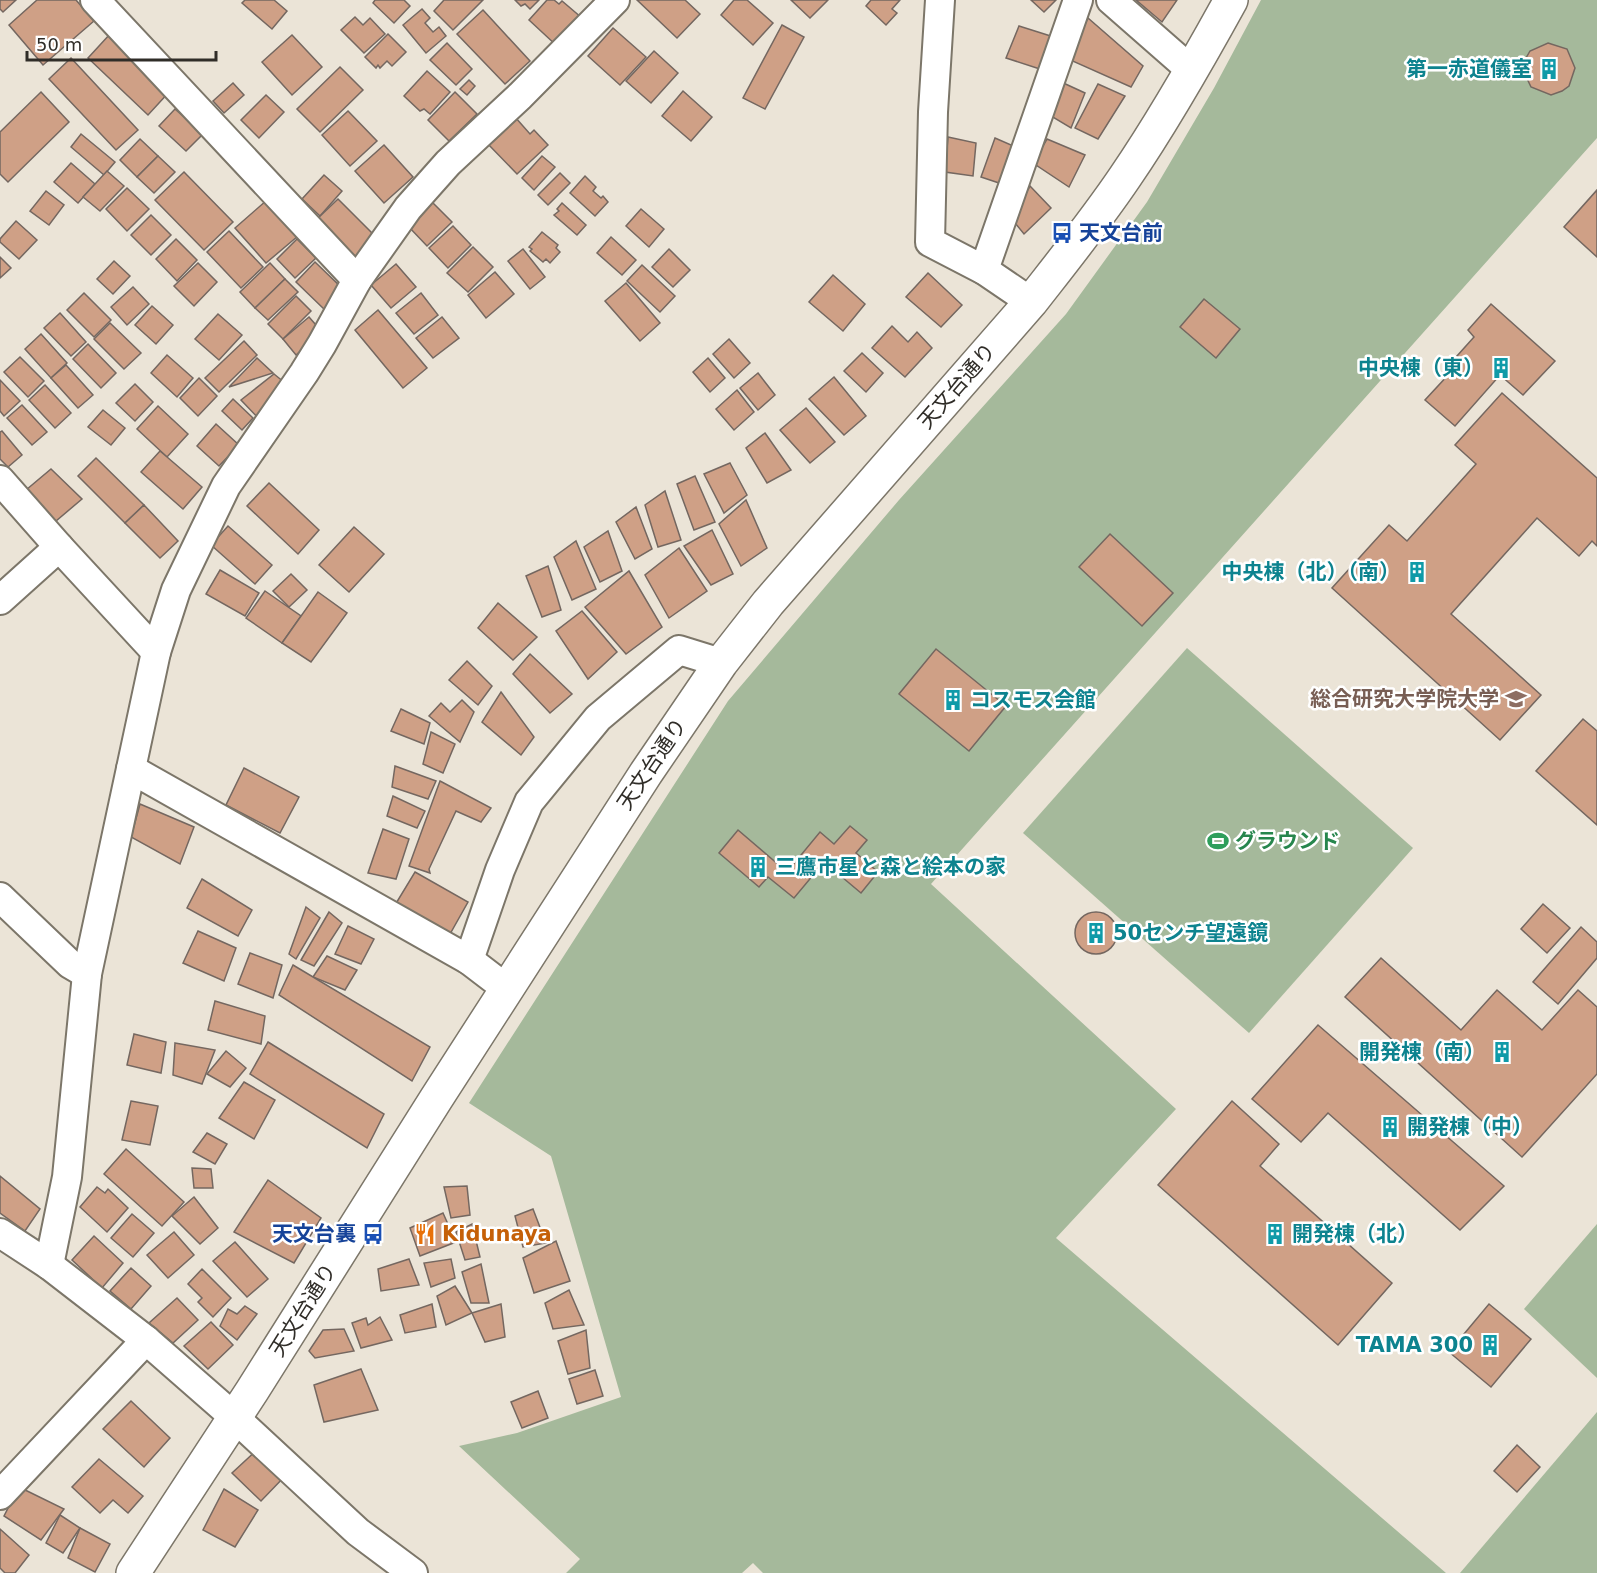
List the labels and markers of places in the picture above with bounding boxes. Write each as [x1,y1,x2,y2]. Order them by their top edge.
place label: 第一赤道儀室 [1406,57,1532,81]
building icon: 第一赤道儀室 [1537,57,1561,81]
bus stop icon: 天文台前 [1050,221,1074,245]
place label: 天文台前 [1079,221,1163,245]
place label: 中央棟（東） [1358,356,1484,380]
building icon: 中央棟（東） [1489,356,1513,380]
place label: 中央棟（北）（南） [1222,560,1400,584]
building icon: 中央棟（北）（南） [1405,560,1429,584]
place label: 総合研究大学院大学 [1310,687,1499,711]
school or university icon: 総合研究大学院大学 [1504,687,1528,711]
building icon: コスモス会館 [941,688,965,712]
place label: コスモス会館 [970,688,1096,712]
sports icon: グラウンド [1206,829,1230,853]
place label: グラウンド [1235,829,1340,853]
building icon: 三鷹市星と森と絵本の家 [746,855,770,879]
place label: 三鷹市星と森と絵本の家 [775,855,1006,879]
building icon: 50センチ望遠鏡 [1084,921,1108,945]
place label: 50センチ望遠鏡 [1113,921,1268,945]
place label: 開発棟（南） [1359,1040,1485,1064]
building icon: 開発棟（南） [1490,1040,1514,1064]
building icon: 開発棟（中） [1378,1115,1402,1139]
place label: 開発棟（中） [1407,1115,1533,1139]
place label: 天文台裏 [272,1222,356,1246]
bus stop icon: 天文台裏 [361,1222,385,1246]
restaurant icon: Kidunaya [413,1222,437,1246]
place label: Kidunaya [442,1222,552,1246]
building icon: 開発棟（北） [1263,1222,1287,1246]
place label: 開発棟（北） [1292,1222,1418,1246]
place label: TAMA 300 [1356,1333,1473,1357]
building icon: TAMA 300 [1478,1333,1502,1357]

